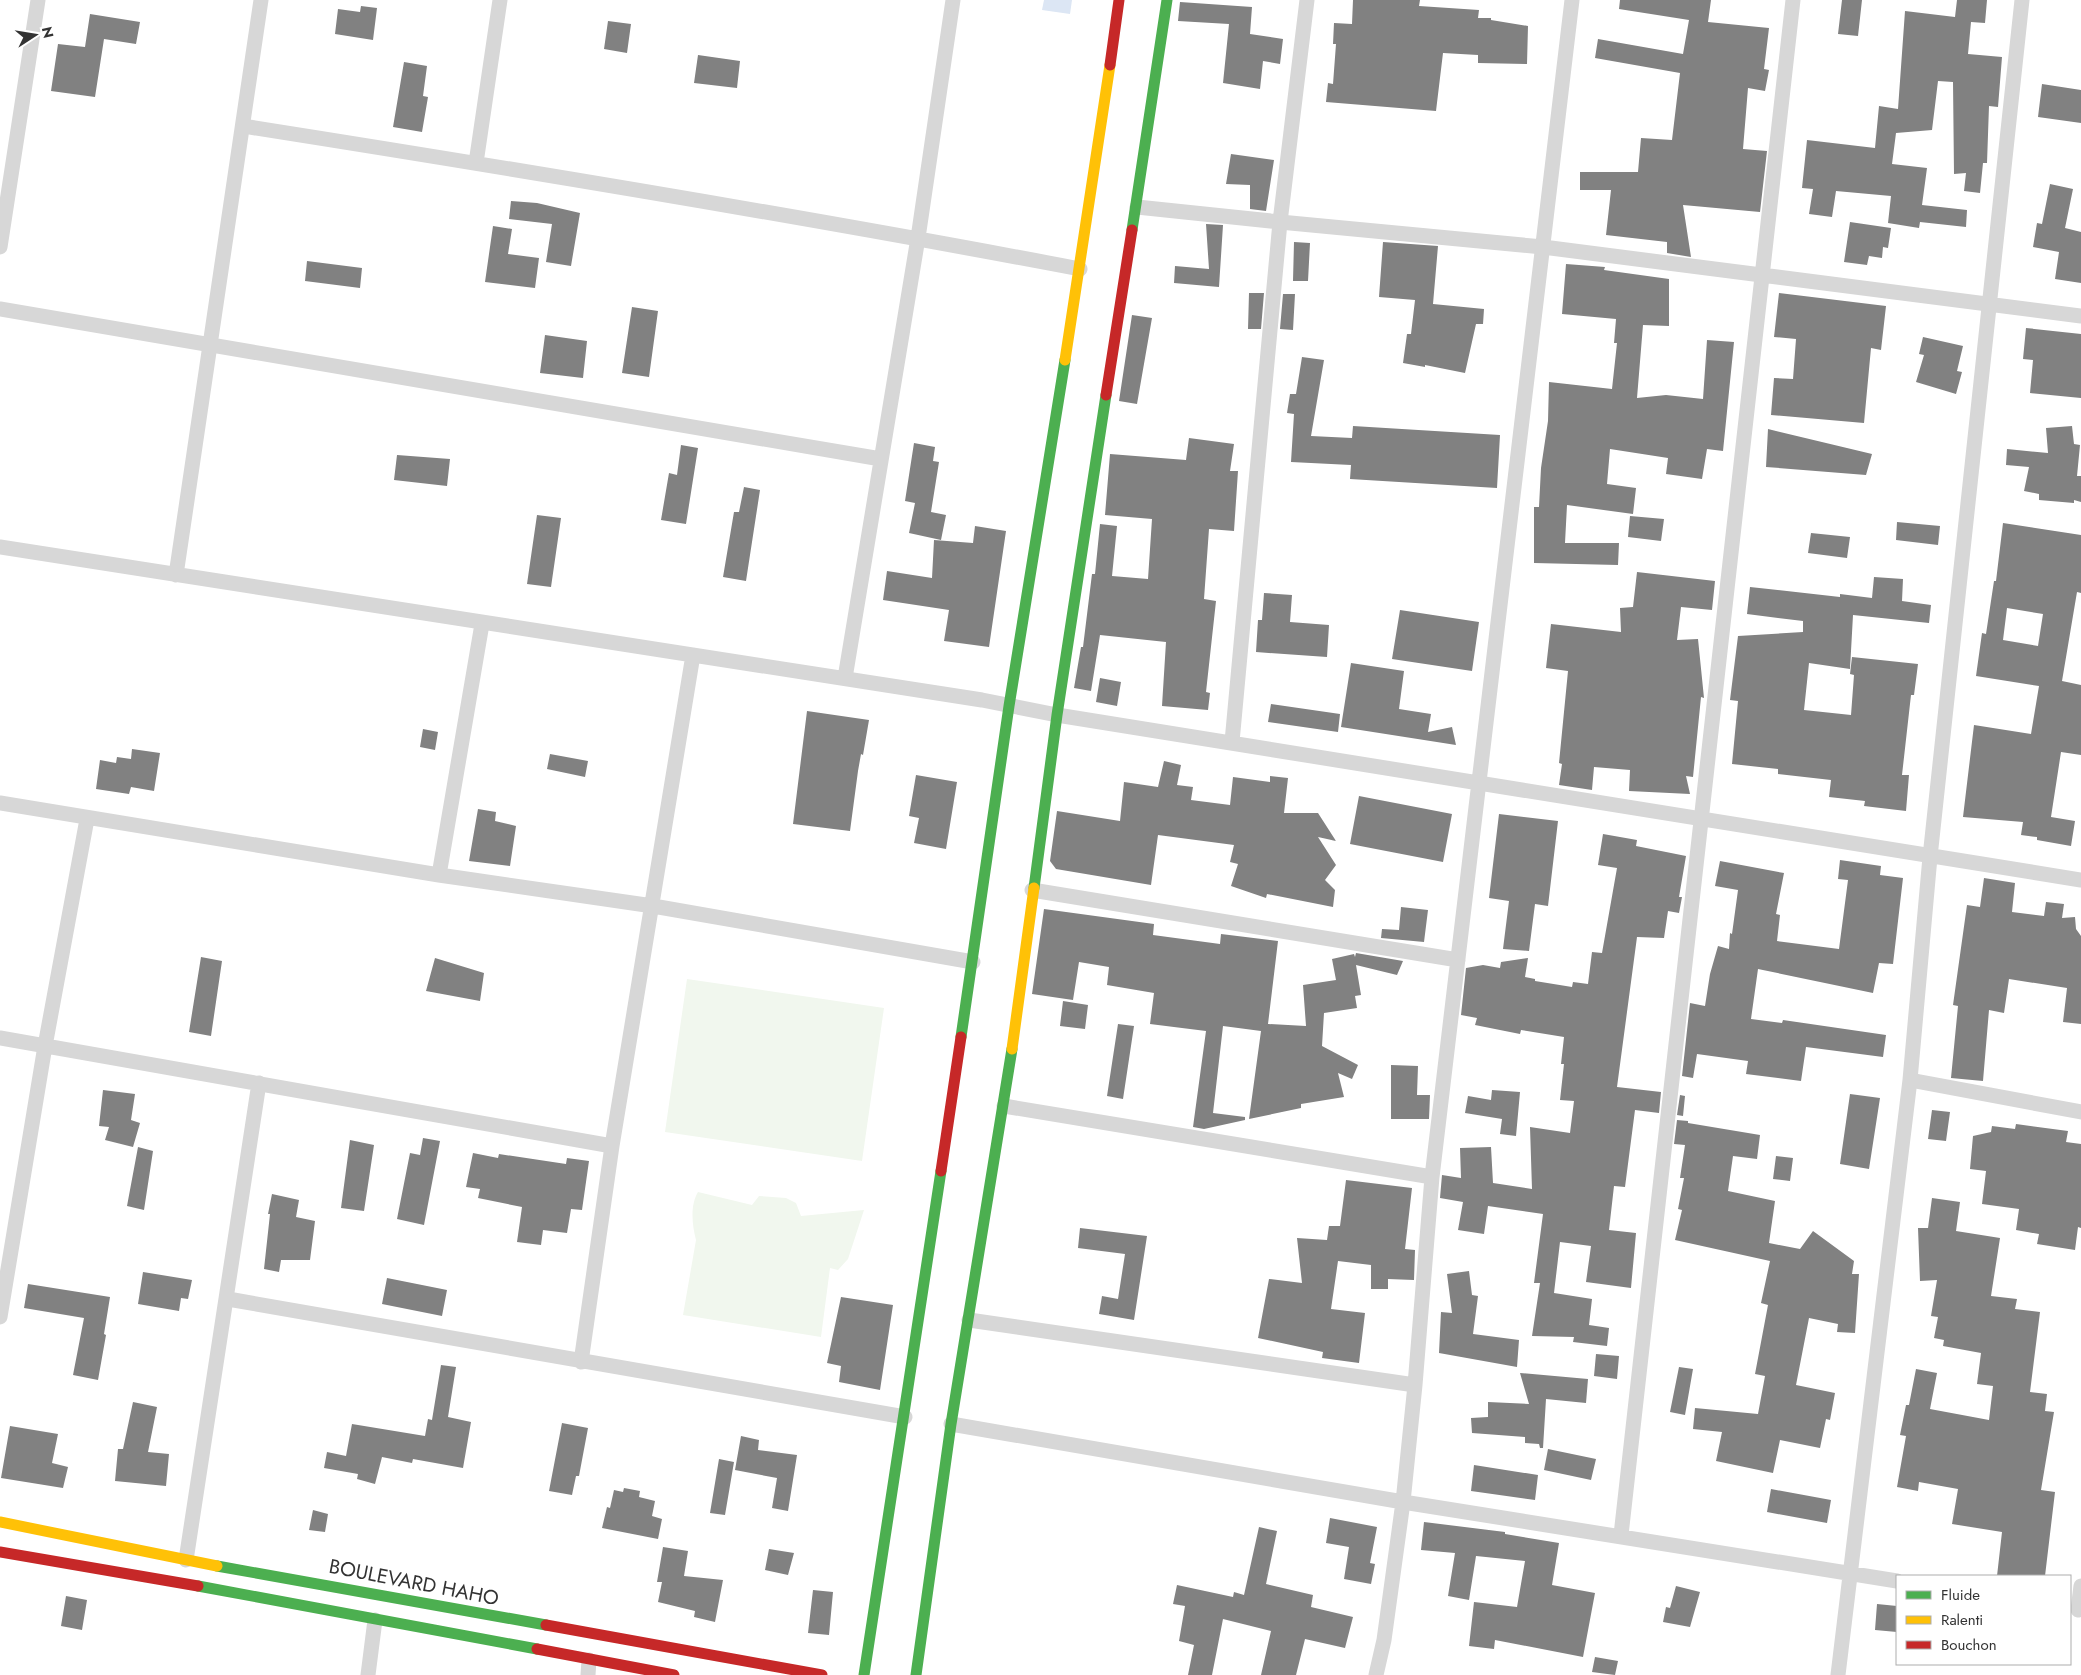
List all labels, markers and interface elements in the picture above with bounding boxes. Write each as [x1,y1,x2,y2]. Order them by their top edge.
north arrow [10,10,60,60]
text: N [37,25,59,40]
street label: BOULEVARD HAHO [327,1552,501,1613]
legend [1896,1575,2071,1665]
text: Fluide [1941,1584,1980,1606]
text: Ralenti [1941,1609,1983,1631]
text: Bouchon [1941,1634,1997,1656]

